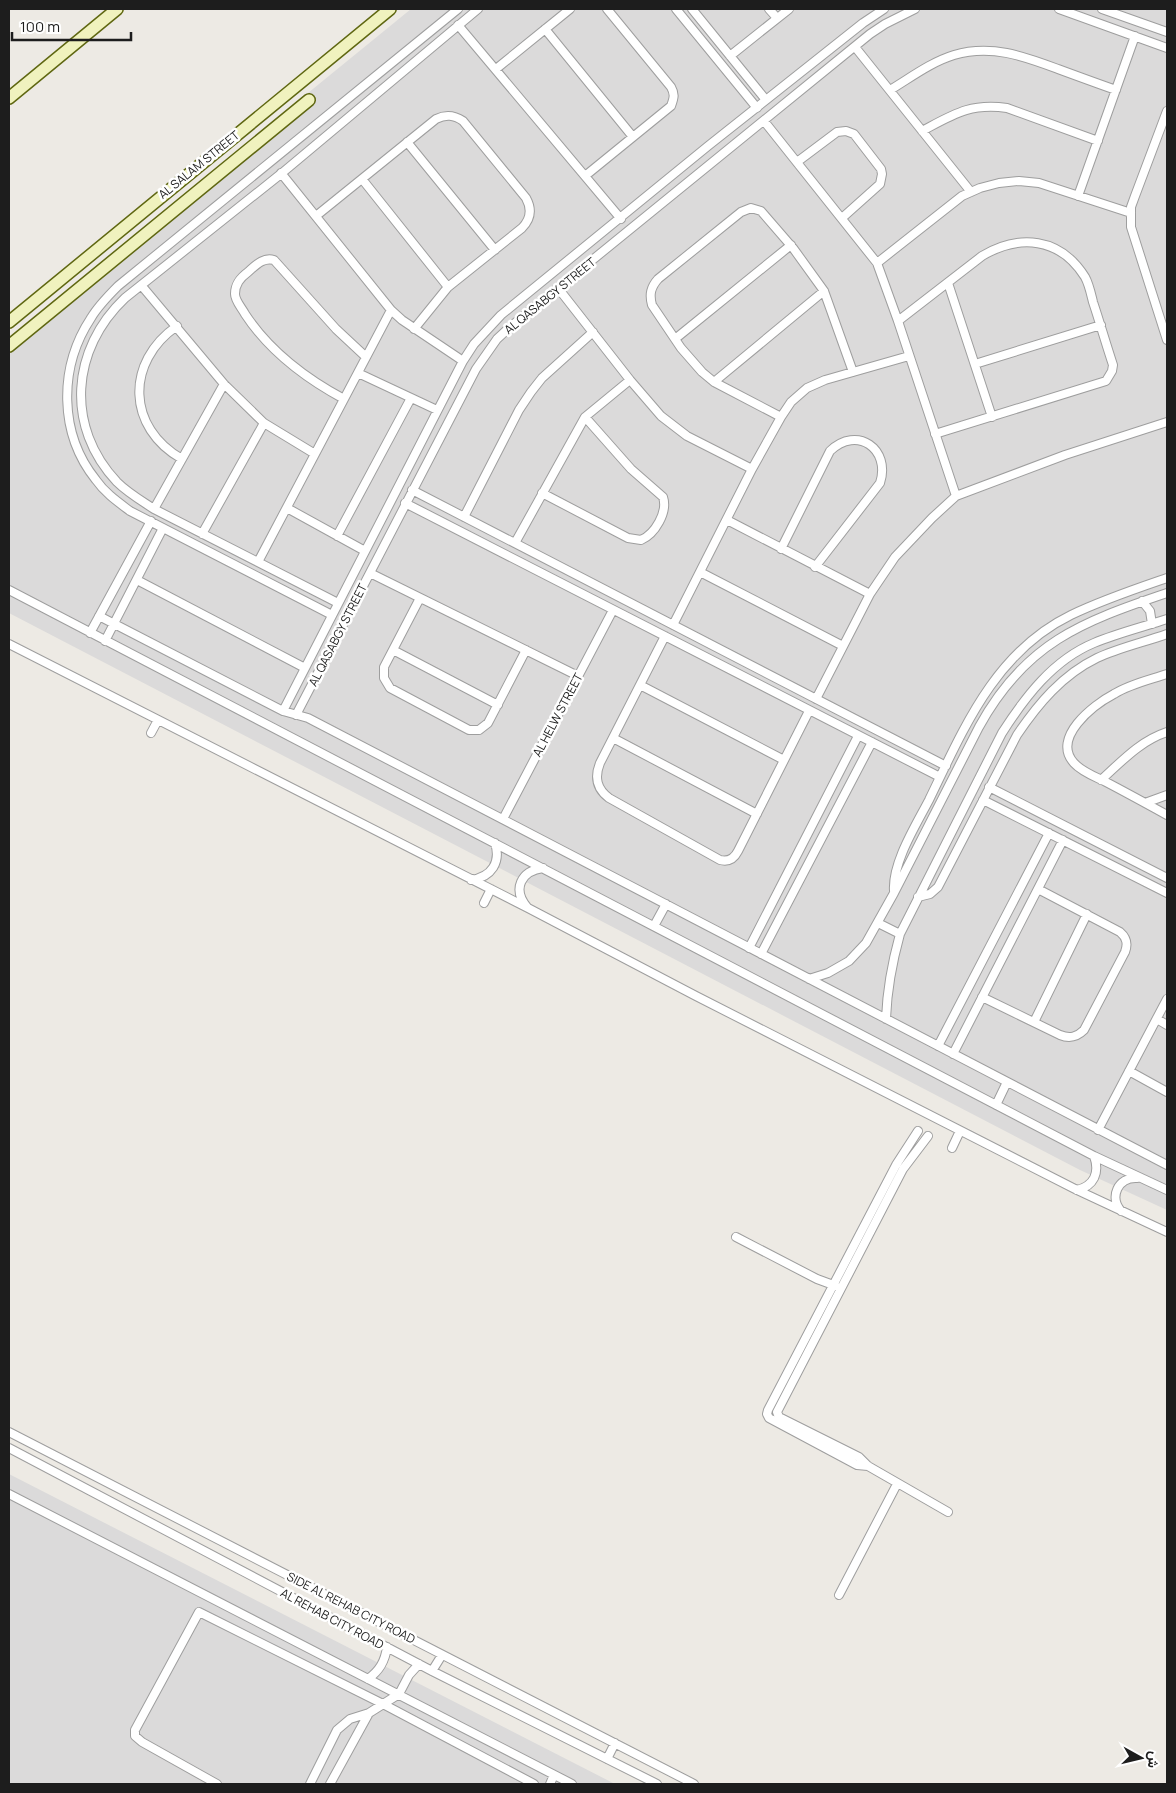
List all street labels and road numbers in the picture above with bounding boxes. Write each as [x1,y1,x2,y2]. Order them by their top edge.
street label: AL SALAM STREET [155,126,243,203]
street label: AL QASABGY STREET [500,253,600,338]
street label: AL QASABGY STREET [304,580,371,689]
street label: AL HELW STREET [528,669,587,760]
street label: SIDE AL REHAB CITY ROAD [284,1569,418,1647]
street label: AL REHAB CITY ROAD [278,1585,386,1653]

